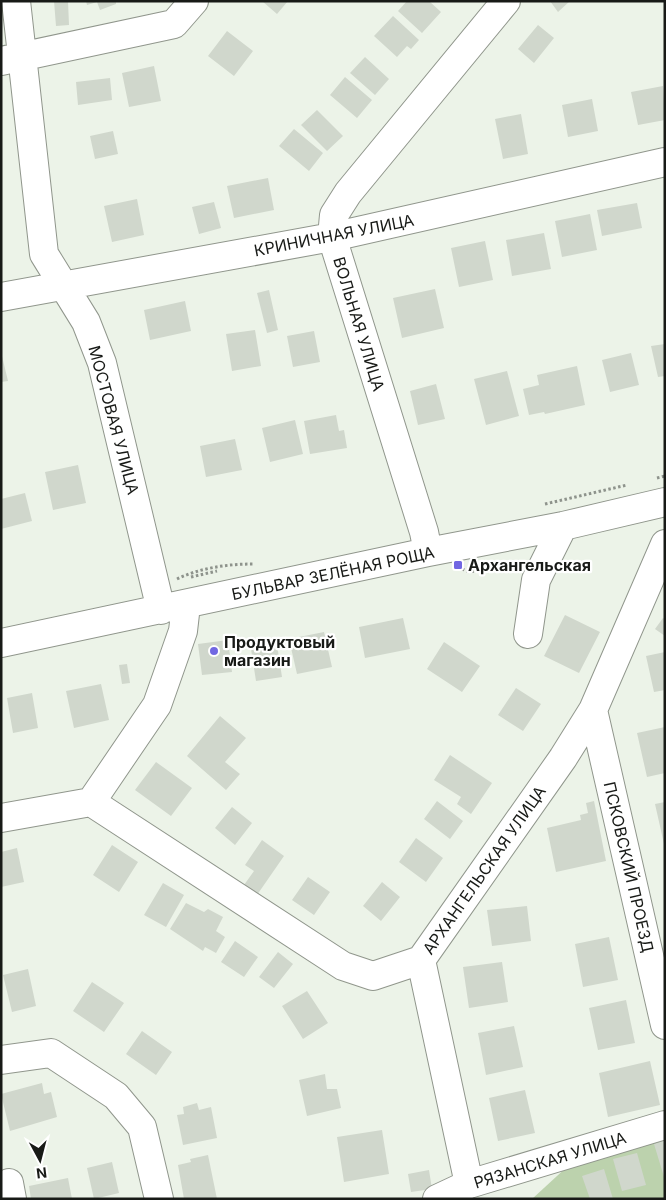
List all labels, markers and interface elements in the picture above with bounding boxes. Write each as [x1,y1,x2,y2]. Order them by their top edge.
street label: КРИНИЧНАЯ УЛИЦА [252,210,416,260]
street label: ВОЛЬНАЯ УЛИЦА [329,254,389,394]
street label: МОСТОВАЯ УЛИЦА [84,343,144,497]
street label: БУЛЬВАР ЗЕЛЁНАЯ РОЩА [230,542,436,604]
place label: Архангельская [468,555,591,575]
marker: Архангельская [452,559,464,571]
place label: Продуктовый магазин [224,632,335,670]
marker: Продуктовый магазин [208,645,220,657]
street label: ПСКОВСКИЙ ПРОЕЗД [600,780,658,954]
street label: АРХАНГЕЛЬСКАЯ УЛИЦА [418,782,550,958]
street label: РЯЗАНСКАЯ УЛИЦА [471,1127,629,1193]
north arrow [15,1135,65,1185]
text: N [35,1164,48,1182]

